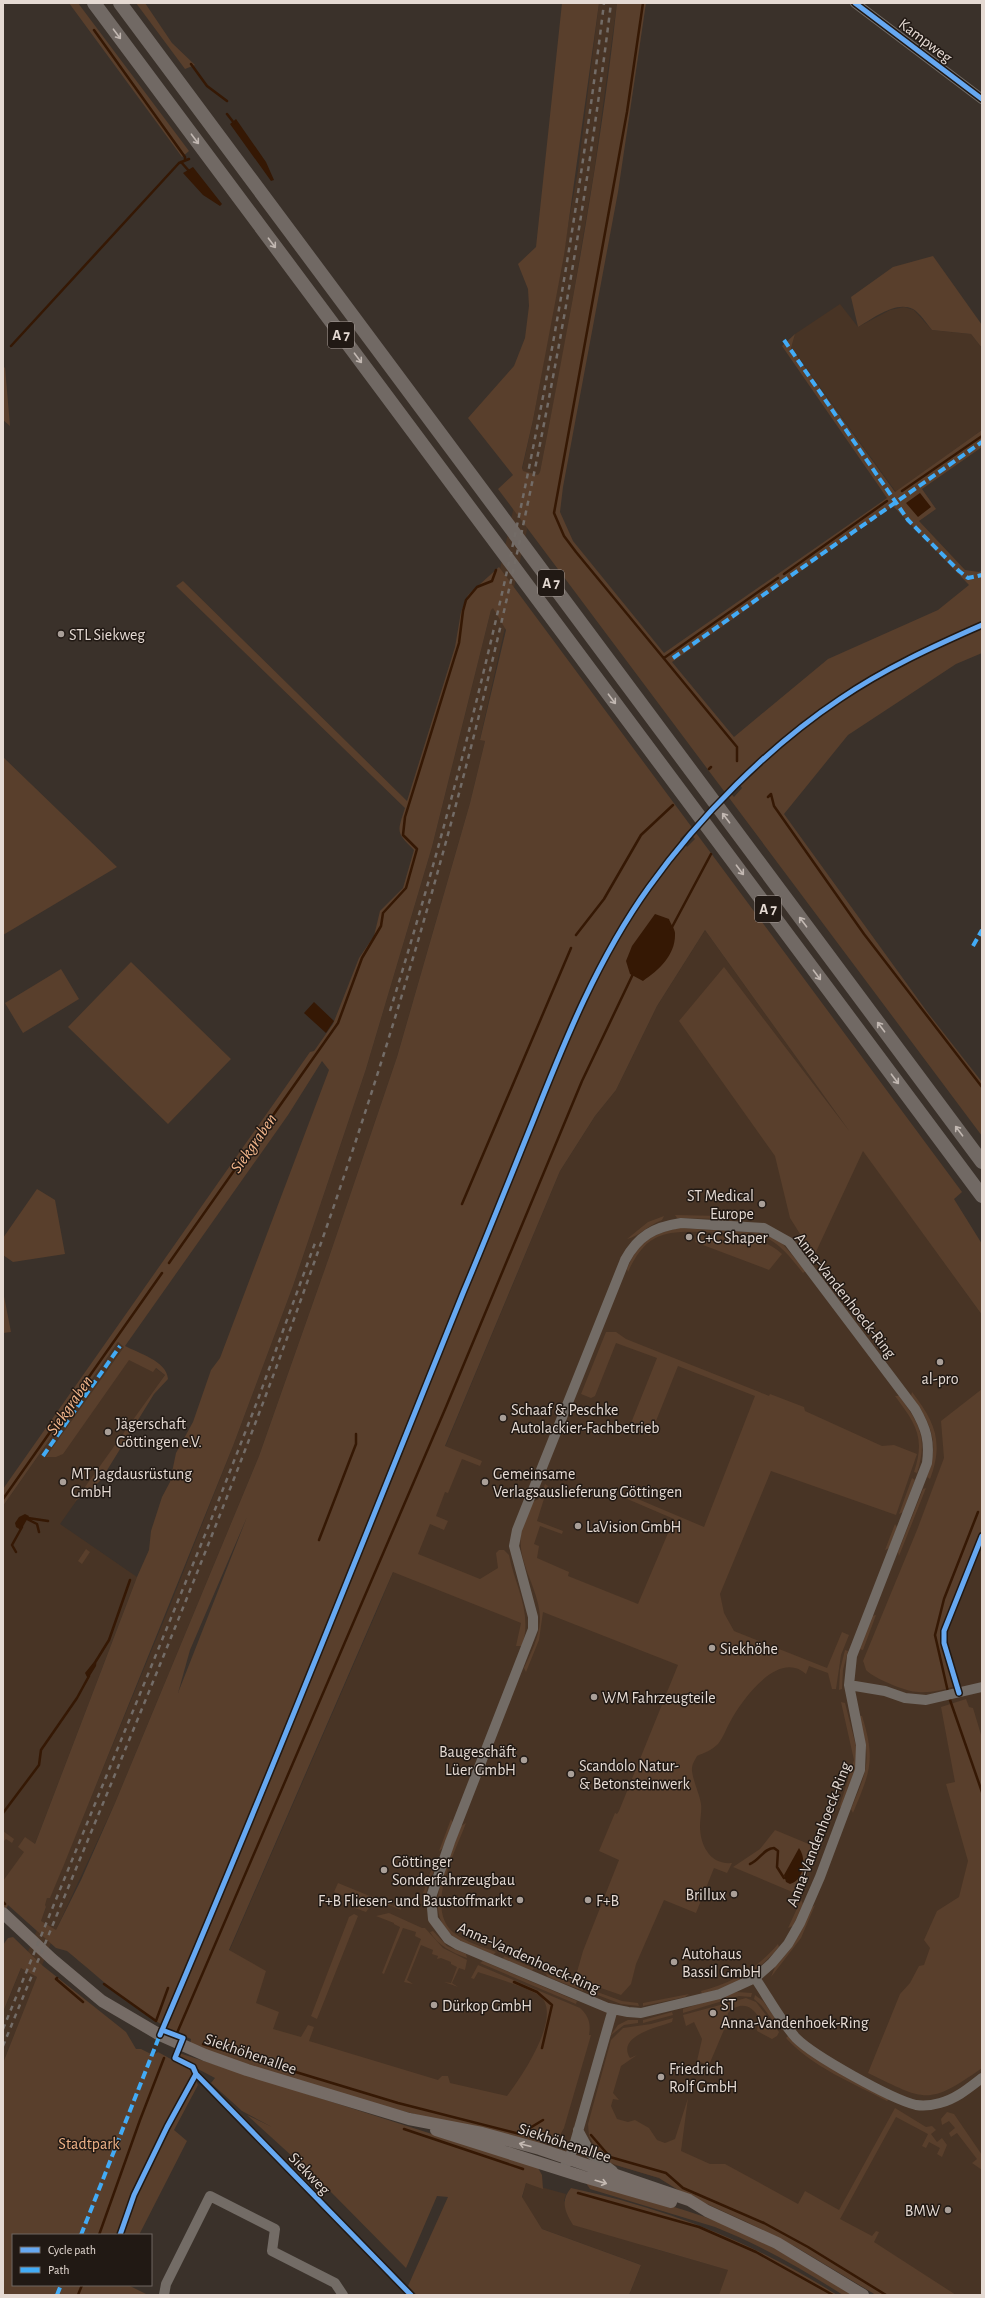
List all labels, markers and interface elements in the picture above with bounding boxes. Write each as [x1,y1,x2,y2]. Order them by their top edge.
street label: Kampweg [896,16,955,66]
one-way arrow [113,29,121,40]
one-way arrow [190,133,199,144]
one-way arrow [268,237,276,248]
road number: A 7 [328,322,354,348]
one-way arrow [354,353,362,364]
road number: A 7 [538,570,564,596]
place label: STL Siekweg [69,627,145,643]
marker: STL Siekweg [56,629,66,639]
one-way arrow [608,693,616,704]
one-way arrow [722,813,730,824]
one-way arrow [735,865,744,876]
road number: A 7 [755,896,781,922]
one-way arrow [799,917,807,928]
one-way arrow [813,969,821,980]
one-way arrow [877,1021,885,1032]
one-way arrow [891,1073,899,1084]
water label: Siekgraben [227,1111,280,1176]
one-way arrow [954,1126,963,1137]
place label: ST Medical Europe [687,1188,754,1222]
marker: ST Medical Europe [757,1199,767,1209]
place label: C+C Shaper [697,1230,769,1246]
street label: Anna-Vandenhoeck-Ring [792,1230,899,1361]
marker: C+C Shaper [684,1232,694,1242]
marker: al-pro [935,1357,945,1367]
place label: al-pro [921,1371,959,1387]
water label: Siekgraben [43,1373,96,1438]
place label: Schaaf & Peschke Autolackier-Fachbetrieb [511,1402,660,1436]
marker: Schaaf & Peschke Autolackier-Fachbetrieb [498,1413,508,1423]
place label: Jägerschaft Göttingen e.V. [116,1416,202,1450]
marker: Jägerschaft Göttingen e.V. [103,1427,113,1437]
place label: MT Jagdausrüstung GmbH [71,1466,192,1500]
place label: Gemeinsame Verlagsauslieferung Göttingen [493,1466,682,1500]
marker: MT Jagdausrüstung GmbH [58,1477,68,1487]
marker: Gemeinsame Verlagsauslieferung Göttingen [480,1477,490,1487]
place label: LaVision GmbH [586,1519,682,1535]
marker: LaVision GmbH [573,1521,583,1531]
place label: Siekhöhe [720,1641,778,1657]
marker: Siekhöhe [707,1643,717,1653]
place label: WM Fahrzeugteile [602,1690,716,1706]
marker: WM Fahrzeugteile [589,1692,599,1702]
place label: Baugeschäft Lüer GmbH [439,1744,516,1778]
marker: Baugeschäft Lüer GmbH [519,1755,529,1765]
place label: Scandolo Natur- & Betonsteinwerk [579,1758,691,1792]
street label: Anna-Vandenhoeck-Ring [784,1760,854,1909]
marker: Scandolo Natur- & Betonsteinwerk [566,1769,576,1779]
place label: Göttinger Sonderfahrzeugbau [392,1854,515,1888]
marker: Göttinger Sonderfahrzeugbau [379,1865,389,1875]
place label: Brillux [686,1887,726,1903]
marker: Brillux [729,1889,739,1899]
place label: F+B Fliesen- und Baustoffmarkt [318,1893,512,1909]
place label: F+B [596,1893,619,1909]
marker: F+B Fliesen- und Baustoffmarkt [515,1895,525,1905]
marker: F+B [583,1895,593,1905]
street label: Anna-Vandenhoeck-Ring [455,1919,602,1997]
place label: Autohaus Bassil GmbH [682,1946,761,1980]
marker: Autohaus Bassil GmbH [669,1957,679,1967]
place label: ST Anna-Vandenhoek-Ring [721,1997,869,2031]
place label: Dürkop GmbH [442,1998,532,2014]
marker: Dürkop GmbH [429,2000,439,2010]
marker: ST Anna-Vandenhoek-Ring [708,2008,718,2018]
street label: Siekhöhenallee [203,2031,299,2077]
place label: Friedrich Rolf GmbH [669,2061,738,2095]
marker: Friedrich Rolf GmbH [656,2072,666,2082]
street label: Siekhöhenallee [516,2120,613,2165]
park label: Stadtpark [58,2136,120,2152]
one-way arrow [519,2141,532,2148]
street label: Siekweg [286,2150,333,2198]
one-way arrow [594,2179,607,2186]
place label: BMW [905,2203,941,2219]
marker: BMW [943,2205,953,2215]
legend [12,2234,152,2286]
text: Cycle path [48,2244,96,2257]
text: Path [48,2264,70,2276]

